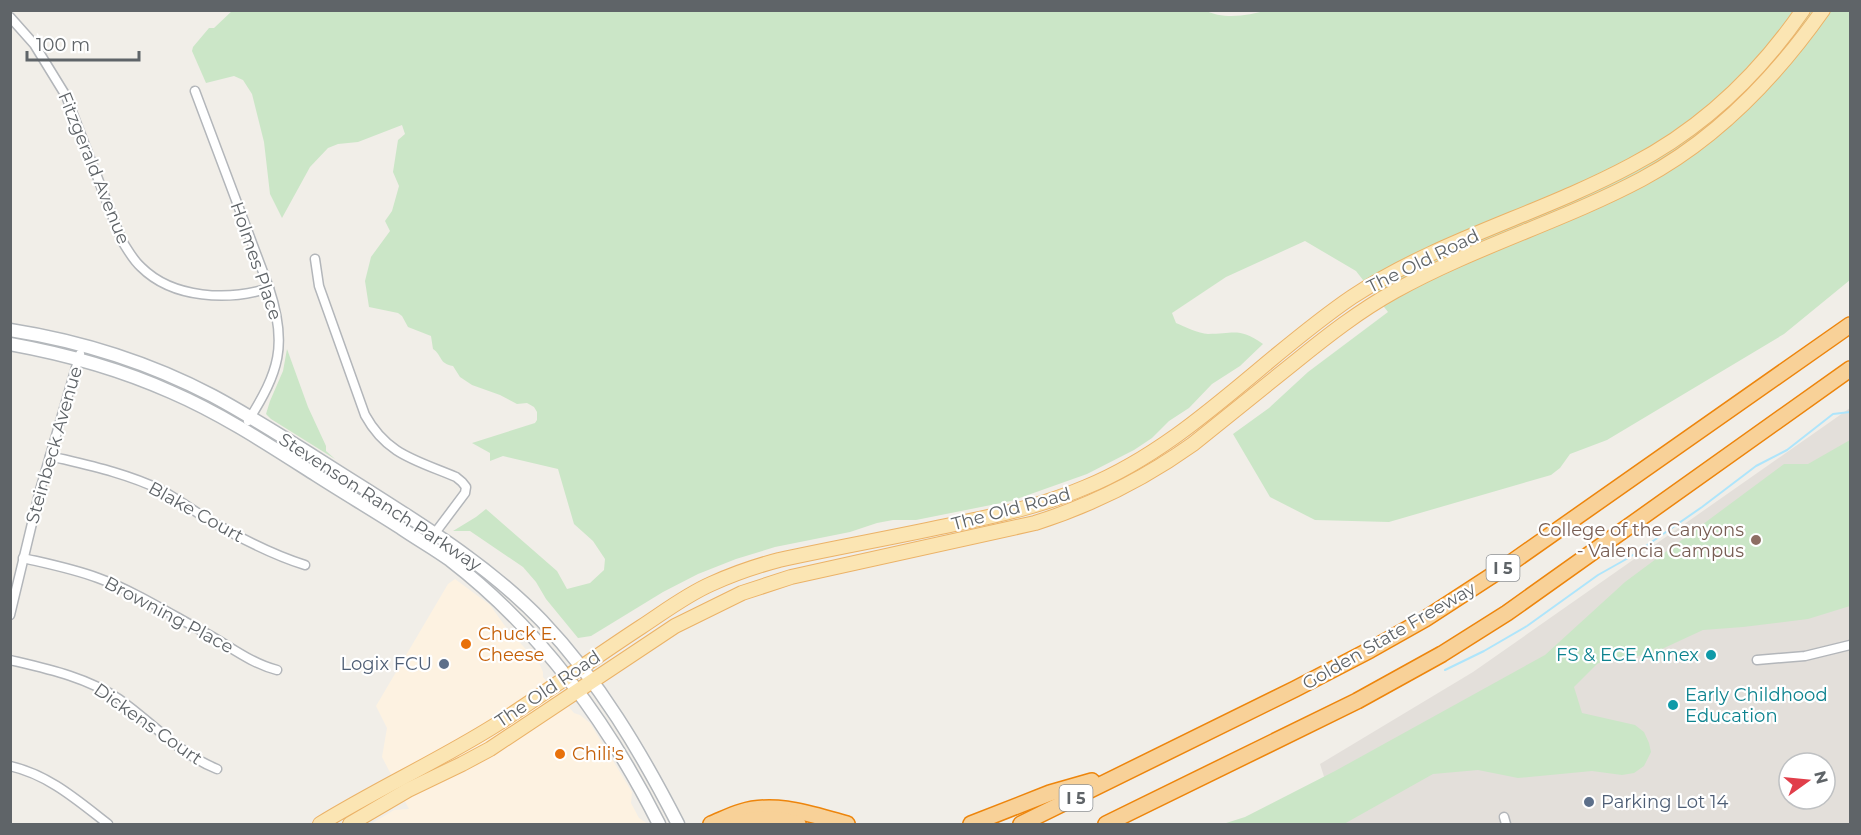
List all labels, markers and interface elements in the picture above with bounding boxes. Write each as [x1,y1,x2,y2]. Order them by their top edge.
scale bar [27,24,140,62]
text: 100 m [36,34,90,56]
street label: Fitzgerald Avenue [53,89,135,248]
street label: Holmes Place [226,199,287,323]
street label: The Old Road [1363,224,1483,298]
street label: Steinbeck Avenue [21,364,87,526]
street label: Stevenson Ranch Parkway [275,428,486,576]
street label: Blake Court [145,477,247,547]
street label: The Old Road [949,483,1073,535]
place label: College of the Canyons - Valencia Campus [1538,519,1744,562]
marker: College of the Canyons - Valencia Campus [1749,533,1763,547]
road number: I 5 [1486,555,1520,581]
street label: Browning Place [101,572,237,658]
street label: Golden State Freeway [1298,577,1480,695]
place label: Chuck E. Cheese [478,623,557,666]
marker: Chuck E. Cheese [459,637,473,651]
place label: FS & ECE Annex [1556,644,1699,666]
street label: The Old Road [491,646,605,732]
marker: FS & ECE Annex [1704,648,1718,662]
place label: Logix FCU [340,653,432,675]
marker: Logix FCU [437,657,451,671]
street label: Dickens Court [90,679,206,769]
place label: Early Childhood Education [1685,684,1828,727]
marker: Early Childhood Education [1666,698,1680,712]
place label: Chili's [572,743,624,765]
marker: Chili's [553,747,567,761]
north arrow [1777,751,1837,811]
text: N [1810,769,1832,786]
road number: I 5 [1060,785,1092,811]
place label: Parking Lot 14 [1601,791,1728,813]
marker: Parking Lot 14 [1582,795,1596,809]

